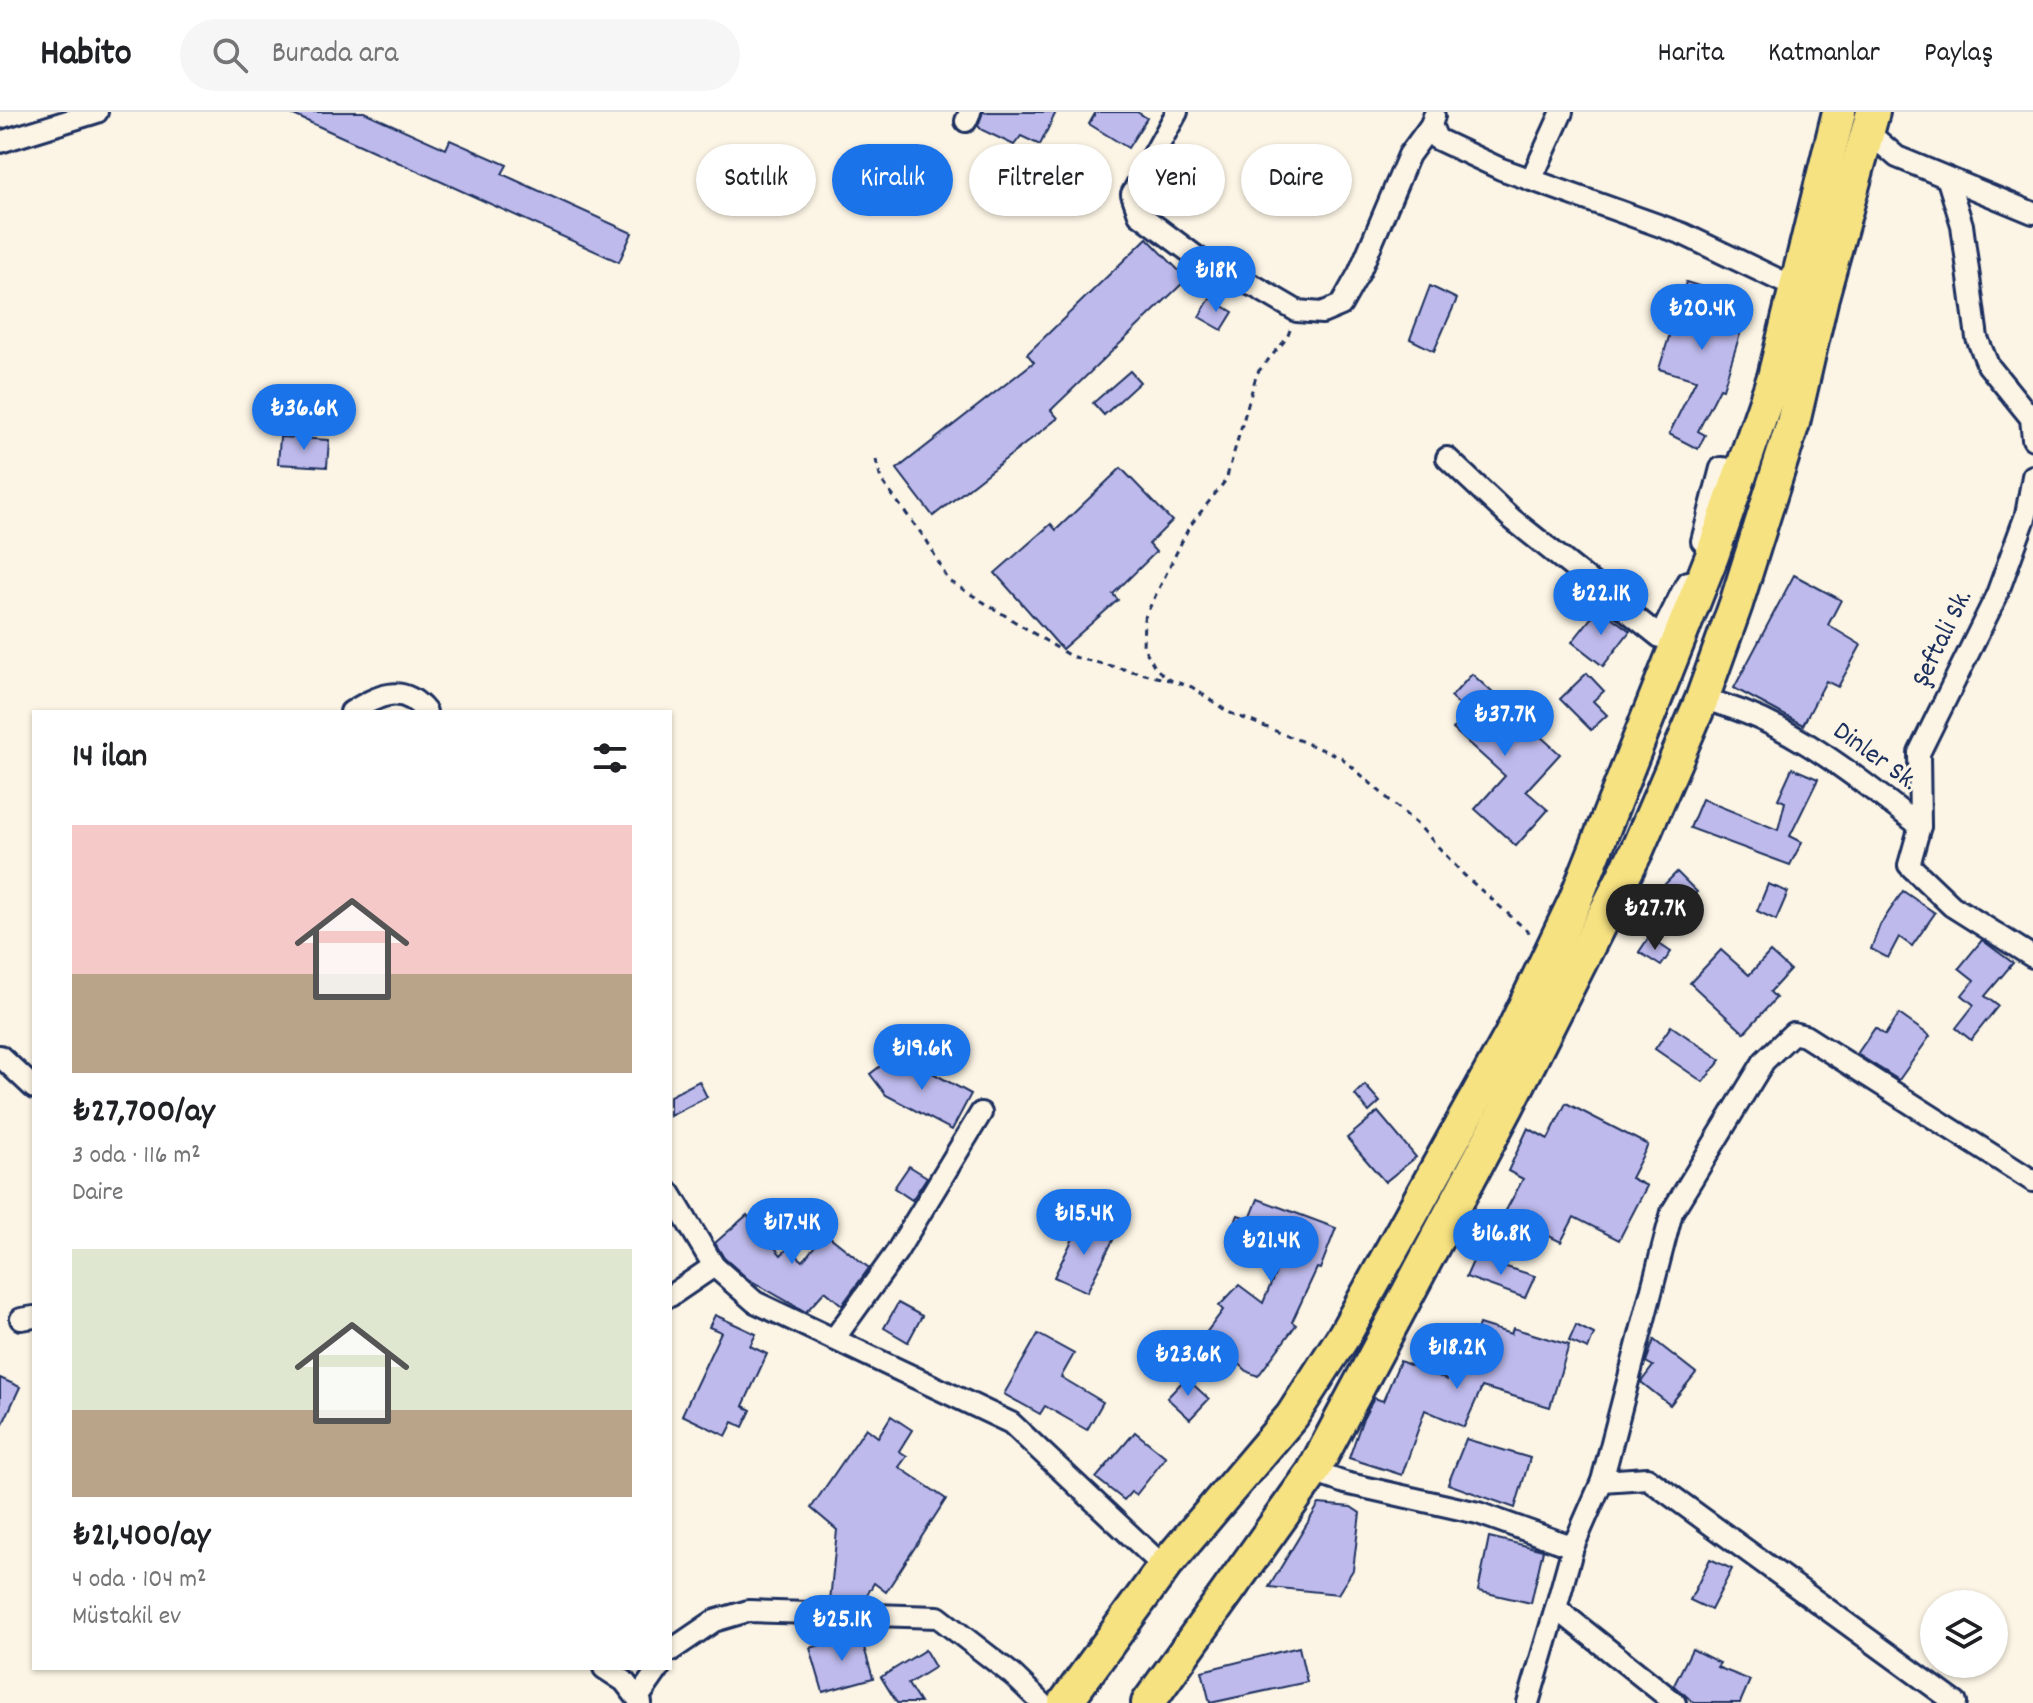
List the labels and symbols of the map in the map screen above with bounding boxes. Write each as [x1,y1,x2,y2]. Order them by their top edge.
pin: ₺18K [1169,246,1263,314]
pin: ₺20.4K [1637,284,1767,352]
pin: ₺36.6K [239,384,369,452]
pin: ₺22.1K [1536,569,1666,637]
street label: Şeftali Sk. [1903,584,1985,694]
pin: ₺37.7K [1440,690,1570,758]
street label: Dinler Sk. [1823,713,1925,803]
pin: ₺27.7K [1590,884,1720,952]
pin: ₺19.6K [857,1024,987,1092]
pin: ₺15.4K [1019,1189,1149,1257]
pin: ₺17.4K [727,1198,857,1266]
pin: ₺16.8K [1436,1209,1566,1277]
pin: ₺21.4K [1206,1216,1336,1284]
pin: ₺18.2K [1392,1323,1522,1391]
pin: ₺23.6K [1123,1330,1253,1398]
pin: ₺25.1K [777,1595,907,1663]

